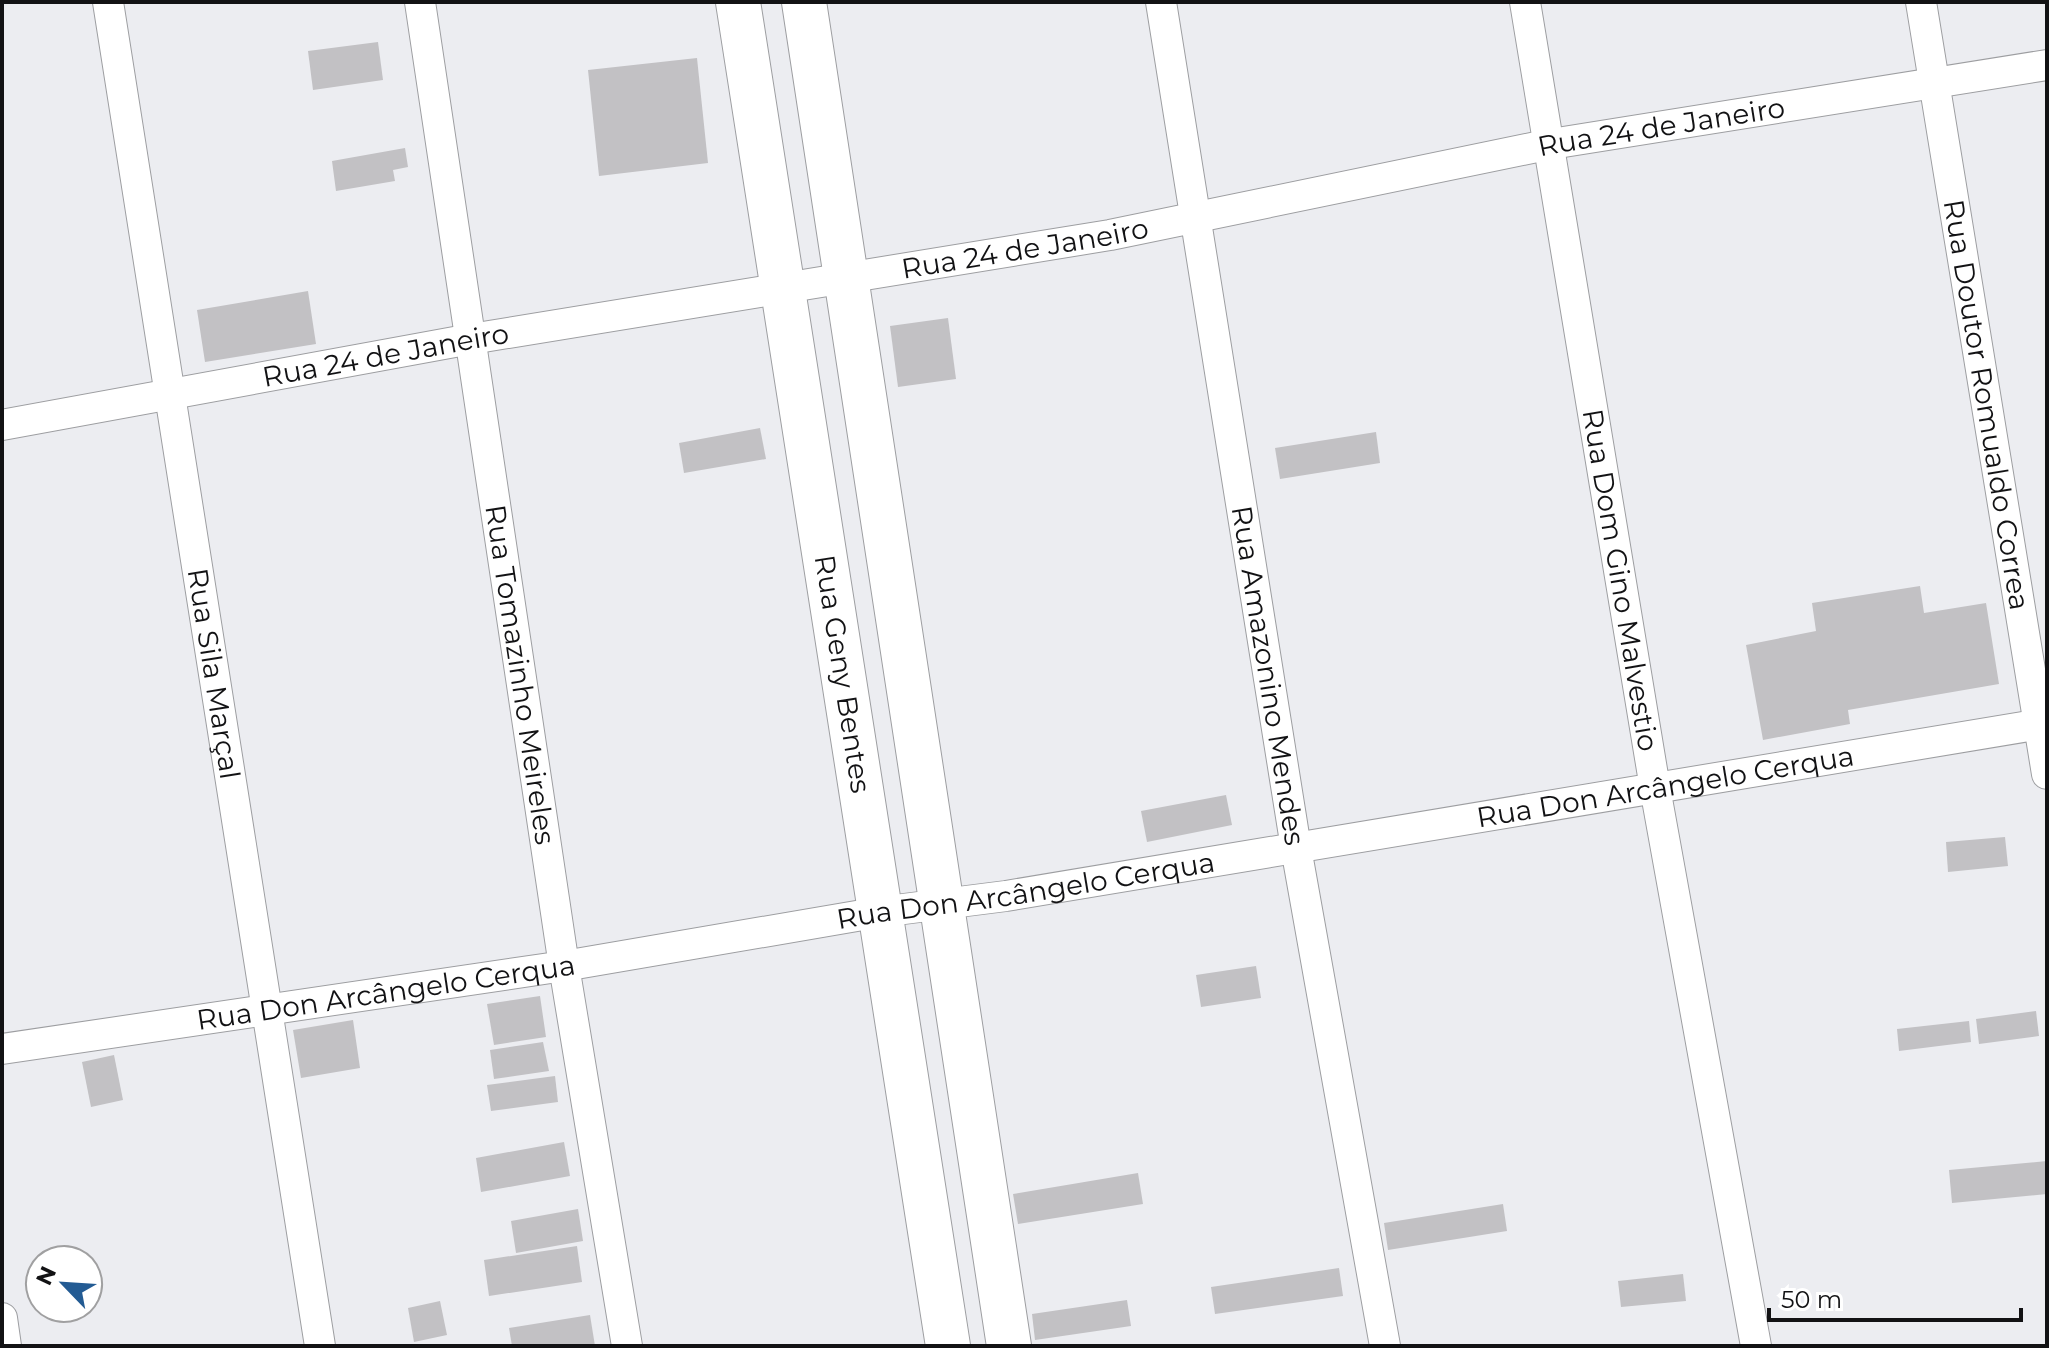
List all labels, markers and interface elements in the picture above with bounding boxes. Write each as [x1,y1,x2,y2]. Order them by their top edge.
street label: Rua 24 de Janeiro [1534,90,1787,163]
street label: Rua Doutor Romualdo Correa [1936,197,2037,612]
street label: Rua 24 de Janeiro [899,211,1151,286]
street label: Rua 24 de Janeiro [260,316,511,394]
street label: Rua Dom Gino Malvestio [1576,406,1666,754]
street label: Rua Tomazinho Meireles [478,502,563,847]
street label: Rua Amazonino Mendes [1225,503,1312,848]
street label: Rua Geny Bentes [808,552,878,795]
street label: Rua Sila Marçal [181,566,247,782]
street label: Rua Don Arcângelo Cerqua [1474,738,1856,835]
street label: Rua Don Arcângelo Cerqua [834,845,1217,936]
street label: Rua Don Arcângelo Cerqua [194,947,578,1037]
north arrow [24,1244,104,1324]
text: N [30,1262,62,1290]
scale bar [1769,1272,2021,1322]
text: 50 m [1781,1285,1842,1314]

